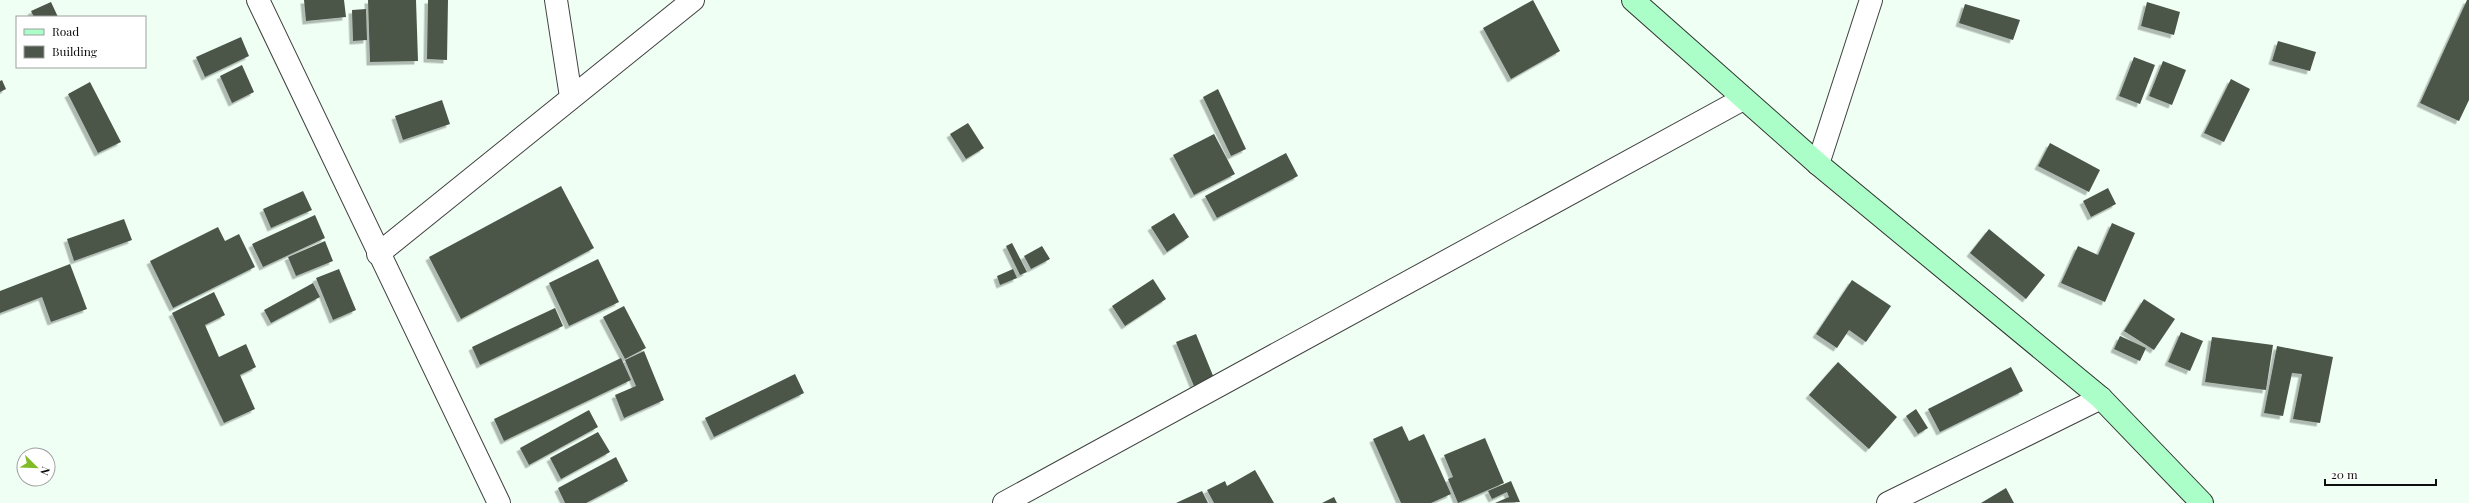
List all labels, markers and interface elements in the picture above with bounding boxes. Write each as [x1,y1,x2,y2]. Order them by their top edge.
legend [16,16,146,68]
text: Road [52,23,79,39]
text: Building [52,43,98,59]
north arrow [16,447,56,487]
scale bar [2325,461,2436,487]
text: N [37,465,54,478]
text: 20 m [2331,466,2358,482]

